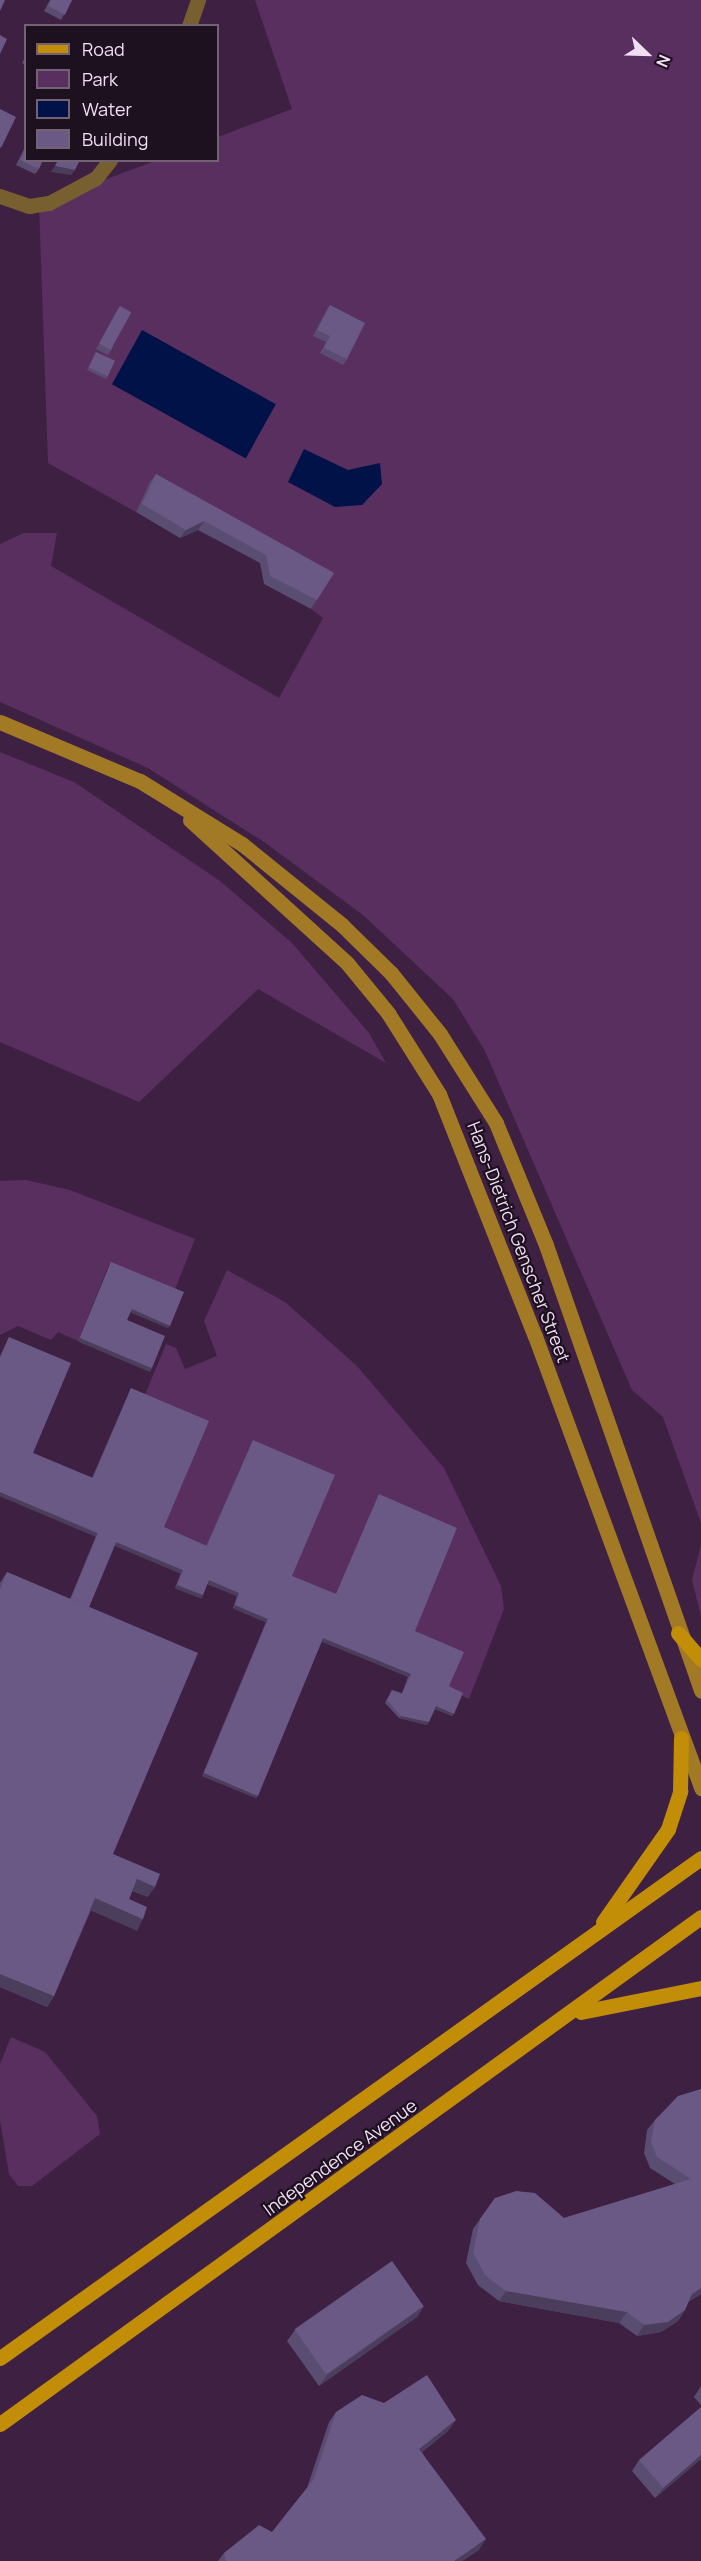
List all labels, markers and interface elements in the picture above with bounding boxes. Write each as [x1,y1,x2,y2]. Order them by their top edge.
legend [24,24,219,162]
north arrow [617,24,677,84]
text: Road [82,37,125,61]
text: N [651,51,676,71]
text: Park [82,67,118,91]
text: Water [82,97,132,121]
text: Building [82,127,148,151]
street label: Hans-Dietrich Genscher Street [463,1119,575,1365]
street label: Independence Avenue [259,2094,421,2220]

